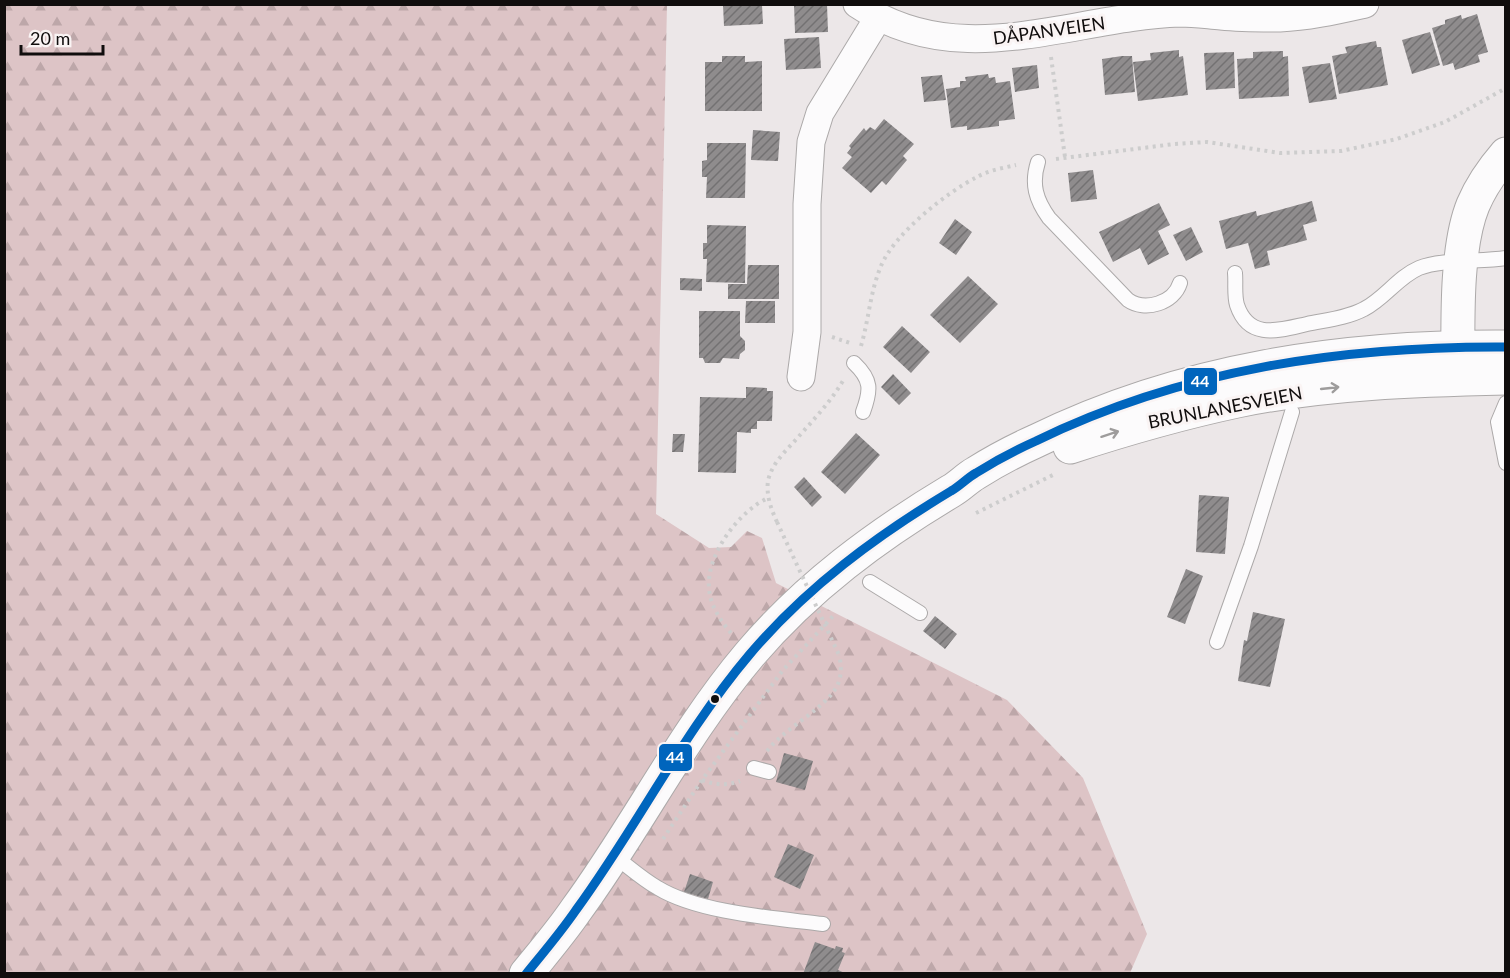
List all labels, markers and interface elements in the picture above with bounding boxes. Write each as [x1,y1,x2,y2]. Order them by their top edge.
street label: DÅPANVEIEN [991,11,1107,49]
scale bar [21,18,104,56]
text: 20 m [30,27,70,49]
line badge: 44 [1183,367,1218,396]
text: 44 [1191,371,1209,390]
street label: BRUNLANESVEIEN [1146,381,1304,433]
one-way arrow [1319,382,1339,393]
one-way arrow [1100,428,1119,439]
unlabelled marker [709,693,721,705]
line badge: 44 [658,743,693,772]
text: 44 [666,747,684,766]

